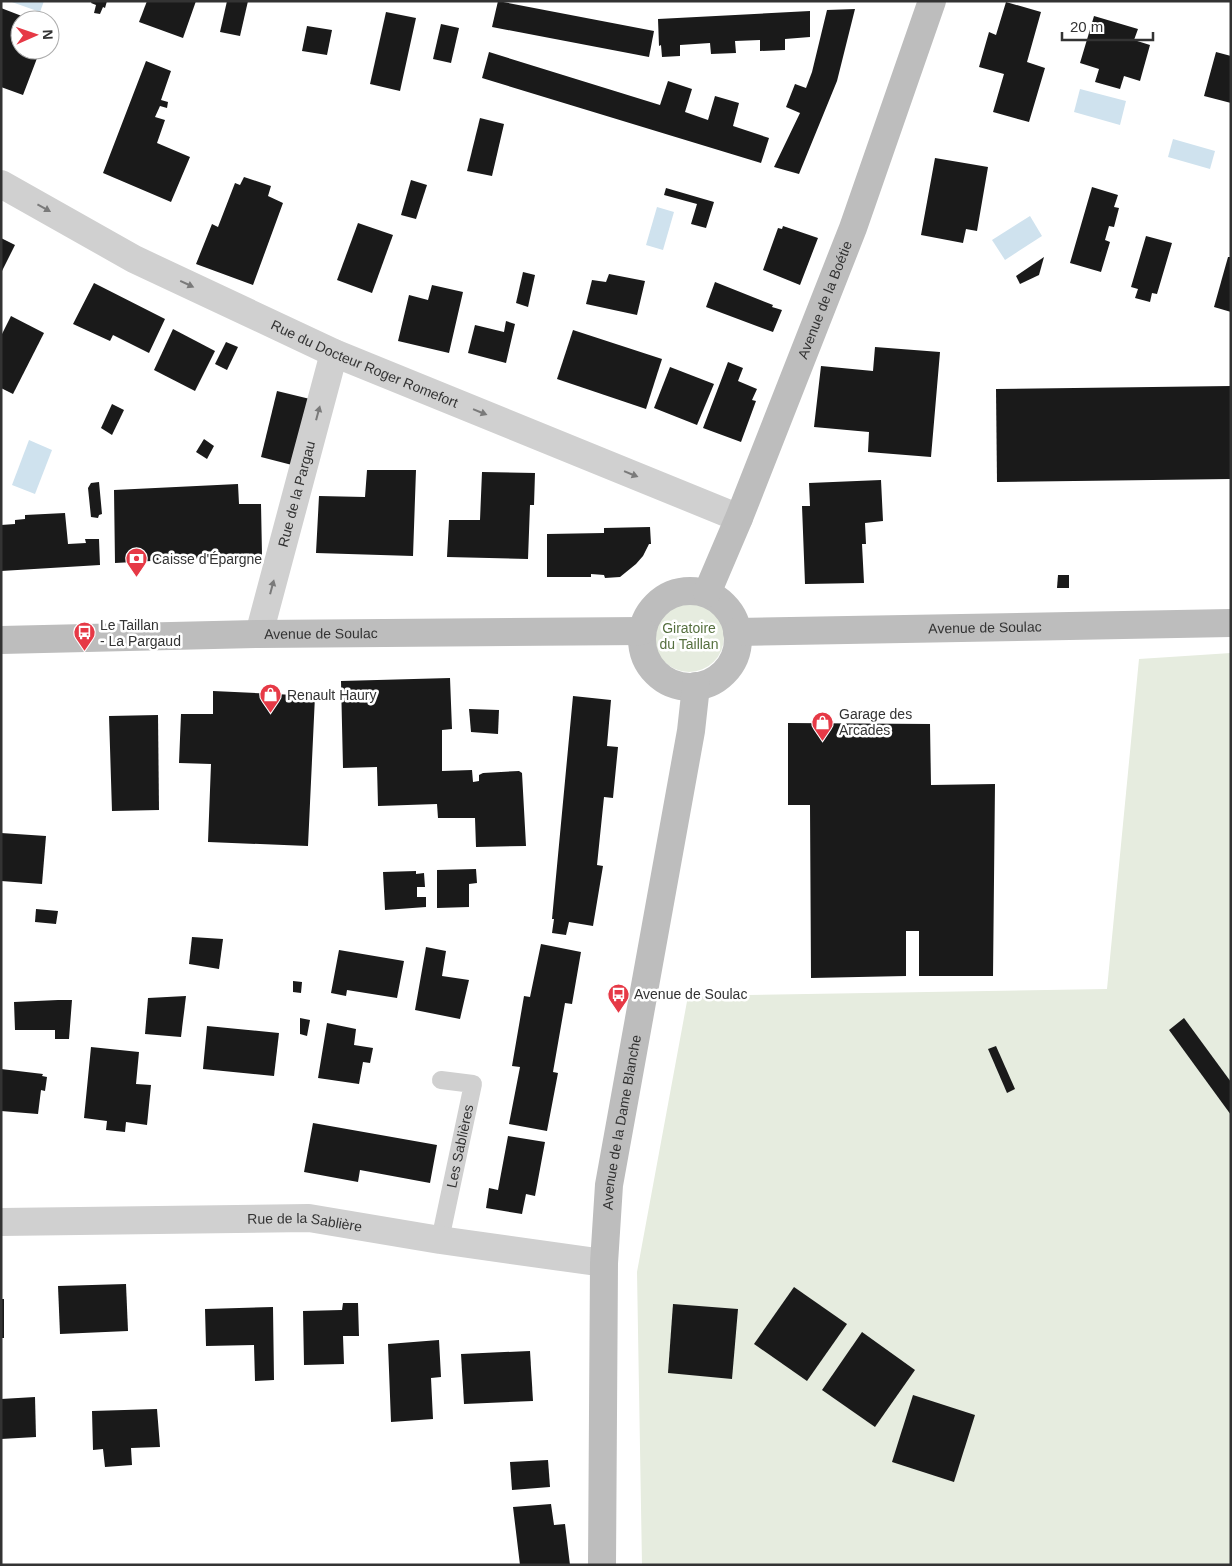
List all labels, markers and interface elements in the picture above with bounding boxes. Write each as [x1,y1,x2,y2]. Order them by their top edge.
north arrow [10,10,60,60]
scale bar [1062,10,1153,42]
text: 20 m [1070,18,1103,35]
text: N [40,29,56,40]
one-way arrow [36,204,51,212]
street label: Avenue de la Boétie [794,238,855,361]
one-way arrow [180,280,194,288]
street label: Rue du Docteur Roger Romefort [269,317,460,411]
one-way arrow [314,406,322,421]
one-way arrow [473,409,487,417]
street label: Rue de la Pargau [275,439,318,549]
one-way arrow [624,470,638,478]
bank icon: Caisse d'Épargne [124,547,148,578]
place label: Caisse d'Épargne [152,551,262,567]
one-way arrow [268,580,276,595]
place label: Le Taillan - La Pargaud [100,617,181,649]
street label: Avenue de Soulac [928,618,1042,637]
park label: Giratoire du Taillan [660,620,718,652]
bus stop icon: Le Taillan - La Pargaud [72,621,96,652]
street label: Avenue de Soulac [264,625,378,642]
shop icon: Renault Haury [259,683,283,714]
place label: Renault Haury [287,687,377,703]
place label: Garage des Arcades [839,706,912,738]
shop icon: Garage des Arcades [811,710,835,741]
bus stop icon: Avenue de Soulac [606,982,630,1013]
place label: Avenue de Soulac [634,986,747,1002]
street label: Avenue de la Dame Blanche [599,1033,644,1210]
street label: Les Sablières [443,1103,476,1189]
street label: Rue de la Sablière [247,1210,363,1235]

